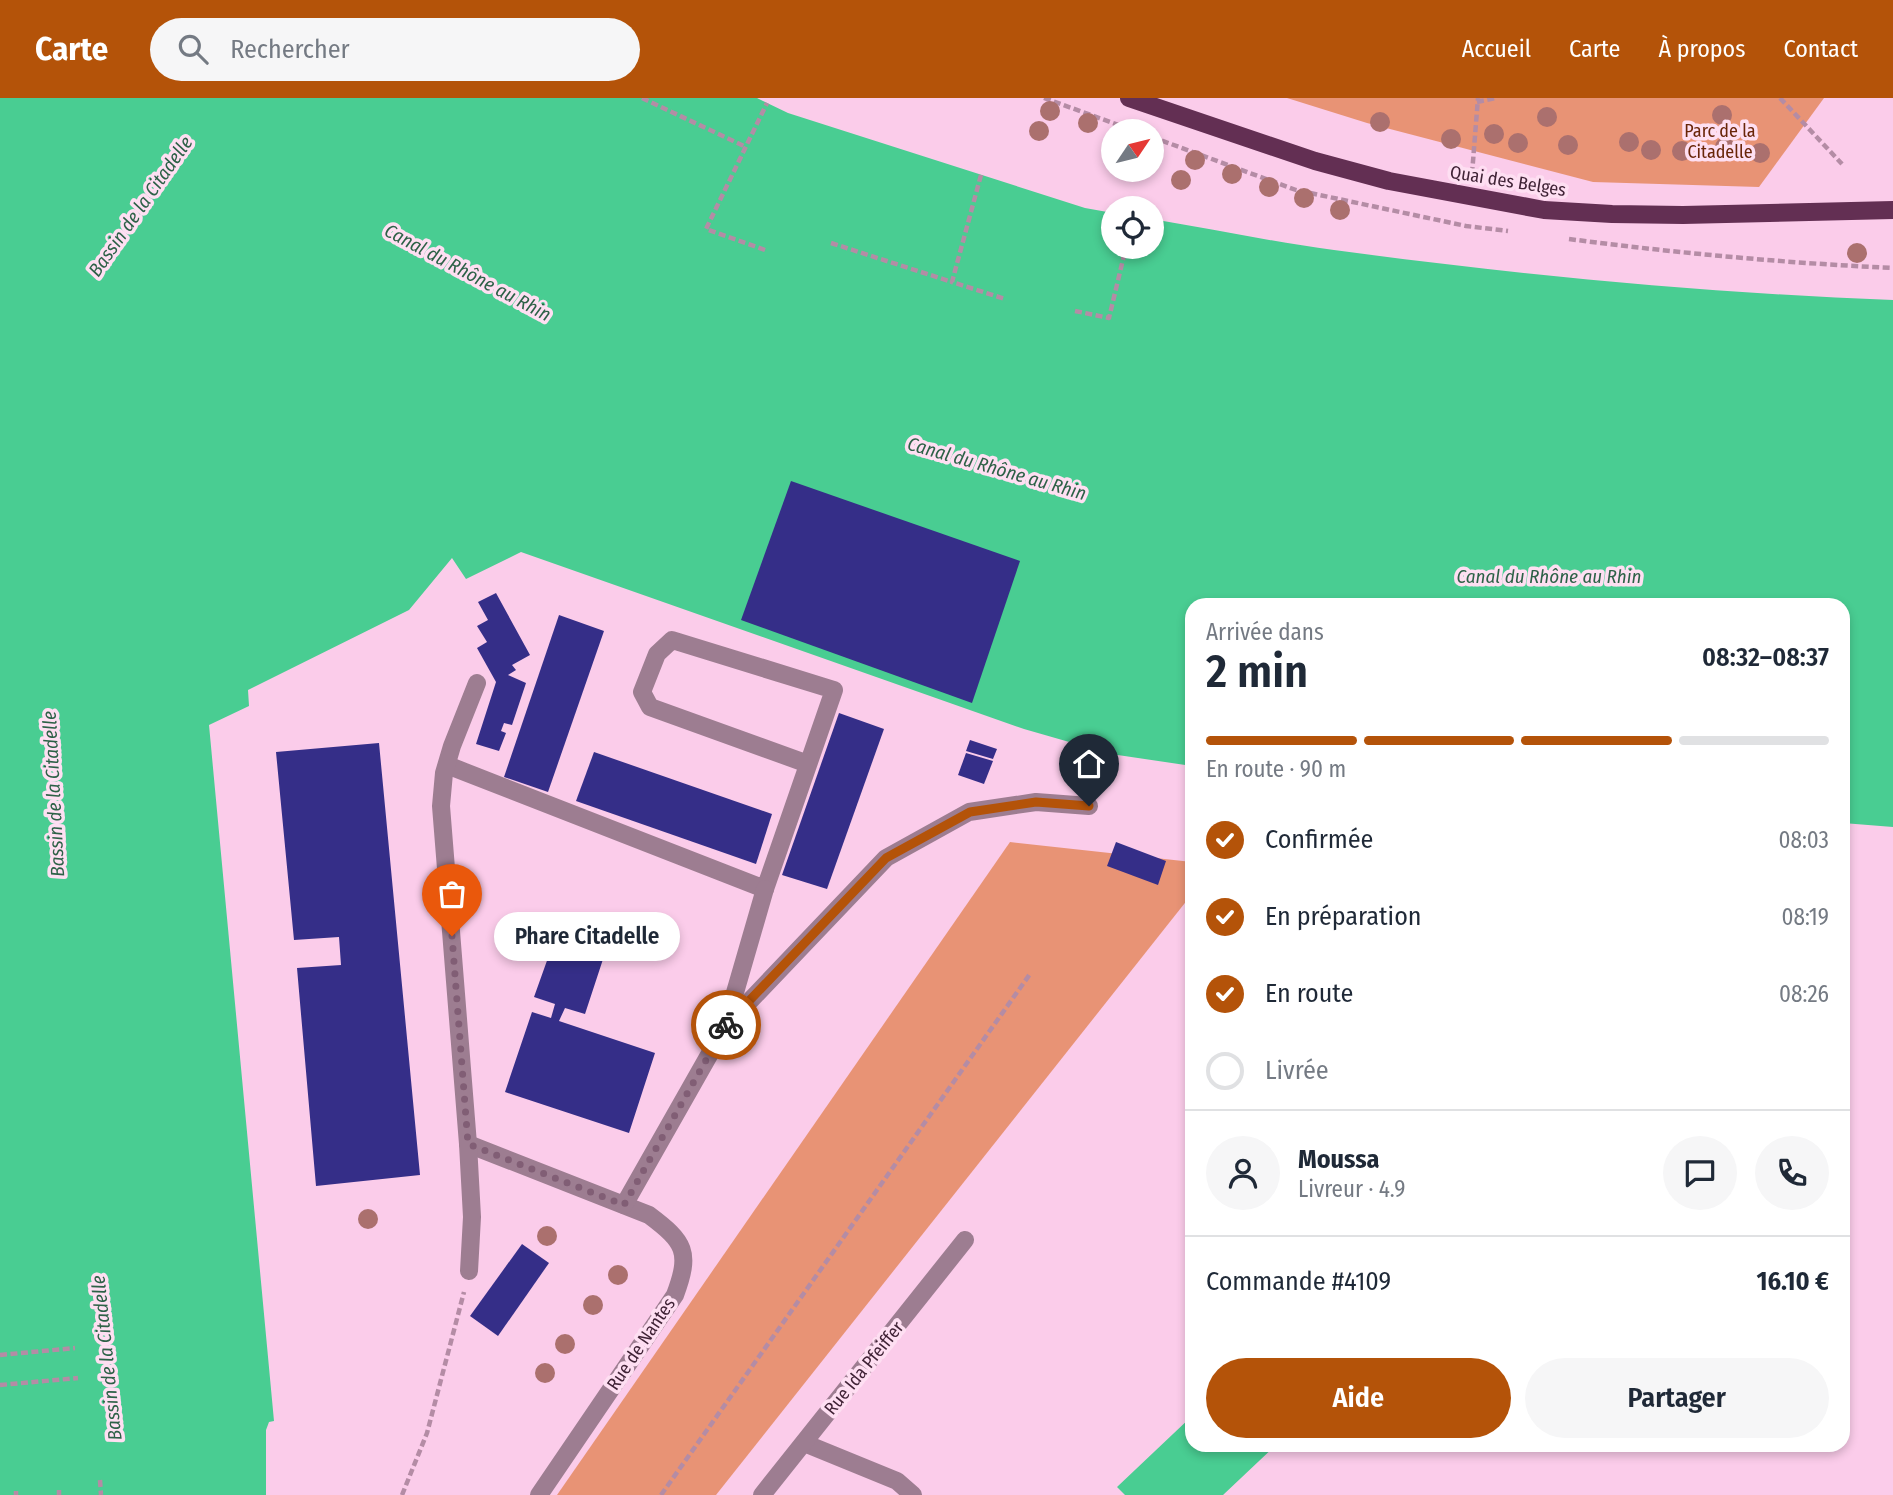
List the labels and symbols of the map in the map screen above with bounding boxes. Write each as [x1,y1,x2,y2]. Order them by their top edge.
north arrow [1101,119,1164,182]
park label: Parc de la Citadelle [1684,120,1756,163]
water label: Bassin de la Citadelle [83,132,197,281]
street label: Quai des Belges [1448,161,1568,201]
water label: Canal du Rhône au Rhin [381,219,555,326]
water label: Canal du Rhône au Rhin [905,432,1089,505]
water label: Canal du Rhône au Rhin [1456,565,1642,588]
water label: Bassin de la Citadelle [38,711,69,877]
pin [1059,734,1119,806]
pin [422,864,482,936]
callout: Phare Citadelle [494,912,680,960]
courier [691,990,761,1060]
water label: Bassin de la Citadelle [86,1274,127,1442]
street label: Rue de Nantes [602,1293,680,1394]
street label: Rue Ida Pfeiffer [820,1316,909,1419]

